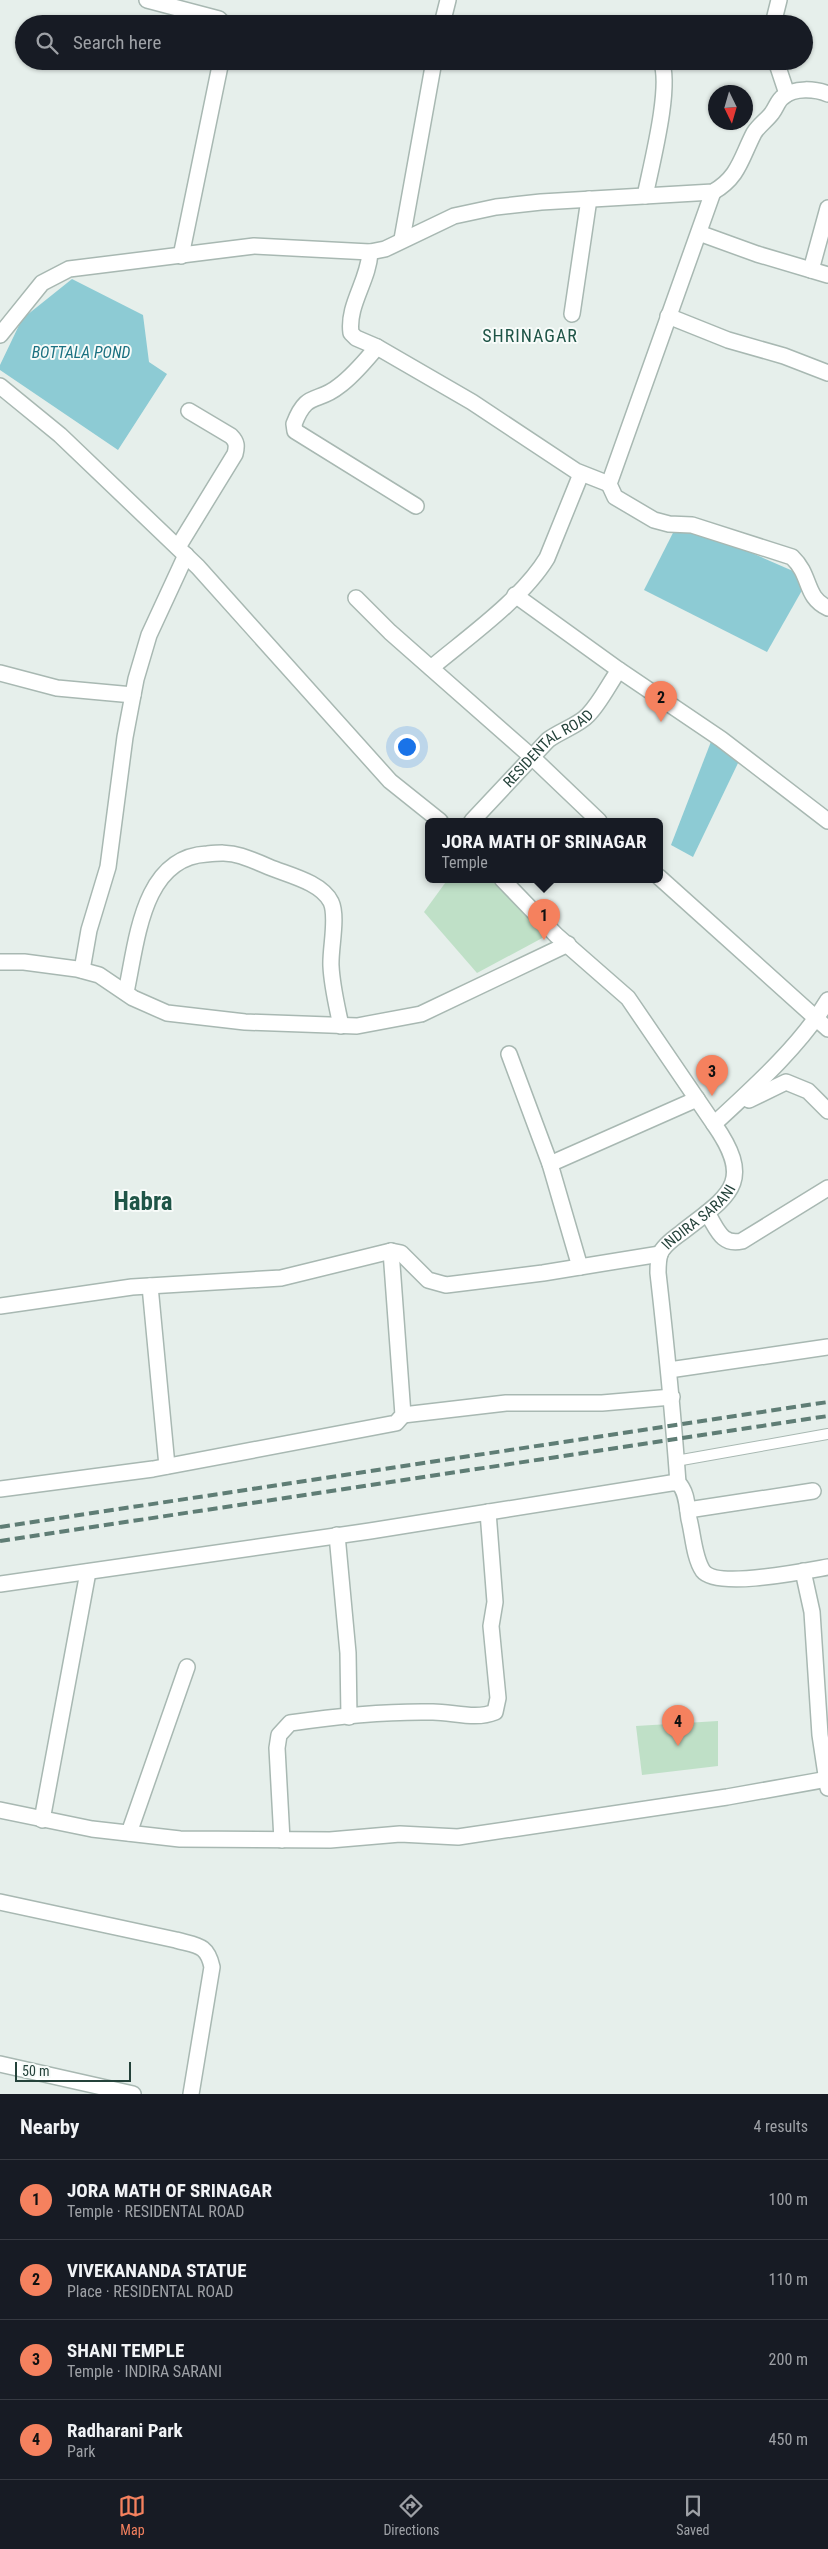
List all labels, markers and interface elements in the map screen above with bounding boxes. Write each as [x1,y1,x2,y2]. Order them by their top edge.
search box [15,15,813,70]
icon: search [33,29,61,57]
text: Search here [73,31,161,54]
north arrow [708,85,753,130]
district label: SHRINAGAR [482,325,578,346]
water label: BOTTALA POND [32,343,131,362]
pin: 2 [645,681,677,722]
street label: RESIDENTAL ROAD [499,706,597,791]
your location [394,734,420,760]
popup [425,818,663,883]
text: JORA MATH OF SRINAGAR [442,830,646,853]
text: Temple [442,853,488,872]
pin: 1 [528,899,560,940]
pin: 3 [696,1055,728,1096]
street label: INDIRA SARANI [658,1182,740,1253]
district label: Habra [113,1187,173,1216]
pin: 4 [662,1705,694,1746]
scale bar [15,2059,131,2082]
text: 50 m [22,2063,50,2079]
text: Nearby [20,2115,79,2139]
text: 4 results [753,2117,808,2136]
text: JORA MATH OF SRINAGAR [67,2179,272,2202]
text: 1 [32,2190,40,2209]
text: 100 m [769,2190,808,2209]
text: Temple · RESIDENTAL ROAD [67,2202,244,2221]
text: VIVEKANANDA STATUE [67,2259,246,2282]
text: 2 [32,2270,40,2289]
text: 110 m [769,2270,808,2289]
text: Place · RESIDENTAL ROAD [67,2282,233,2301]
text: SHANI TEMPLE [67,2339,184,2362]
text: 3 [32,2350,40,2369]
text: 200 m [769,2350,808,2369]
text: Temple · INDIRA SARANI [67,2362,222,2381]
text: Radharani Park [67,2419,183,2442]
text: 4 [32,2430,40,2449]
text: 450 m [769,2430,808,2449]
text: Park [67,2442,96,2461]
tab: Map [118,2492,146,2538]
tab: Directions [383,2492,439,2538]
tab: Saved [676,2492,710,2538]

